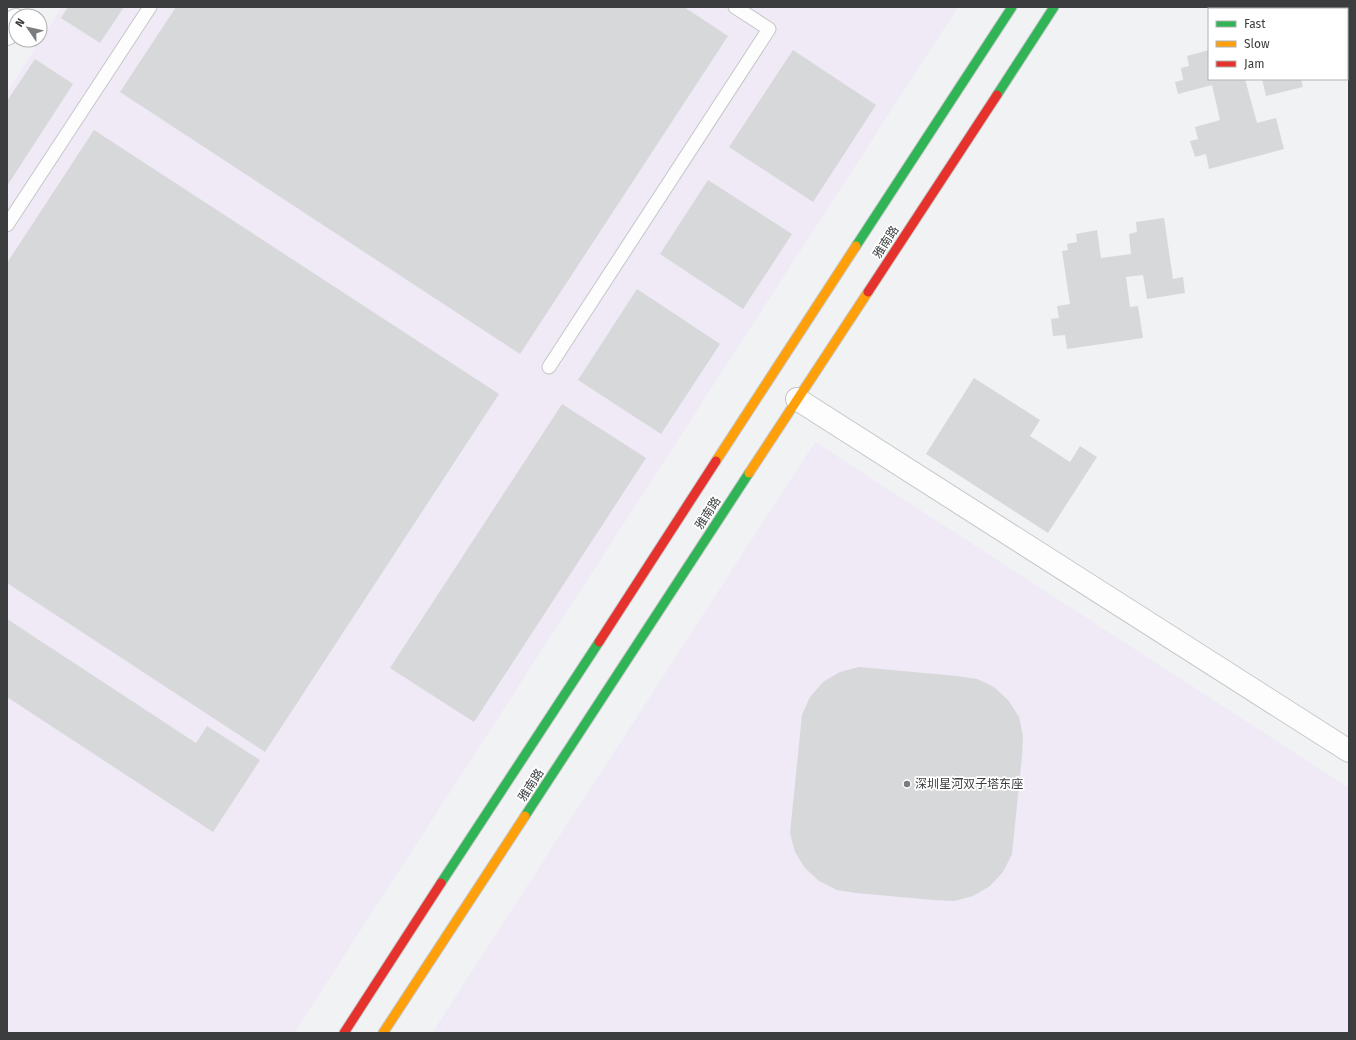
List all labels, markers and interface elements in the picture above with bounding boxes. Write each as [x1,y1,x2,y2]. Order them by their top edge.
north arrow [8,8,48,48]
legend [1208,8,1348,80]
text: N [13,16,28,29]
text: Fast [1244,17,1266,31]
text: Slow [1244,37,1270,51]
text: Jam [1244,57,1264,71]
street label: 雅南路 [870,223,902,261]
street label: 雅南路 [692,494,724,532]
street label: 雅南路 [515,766,547,804]
place label: 深圳星河双子塔东座 [915,777,1023,791]
marker: 深圳星河双子塔东座 [902,779,912,789]

